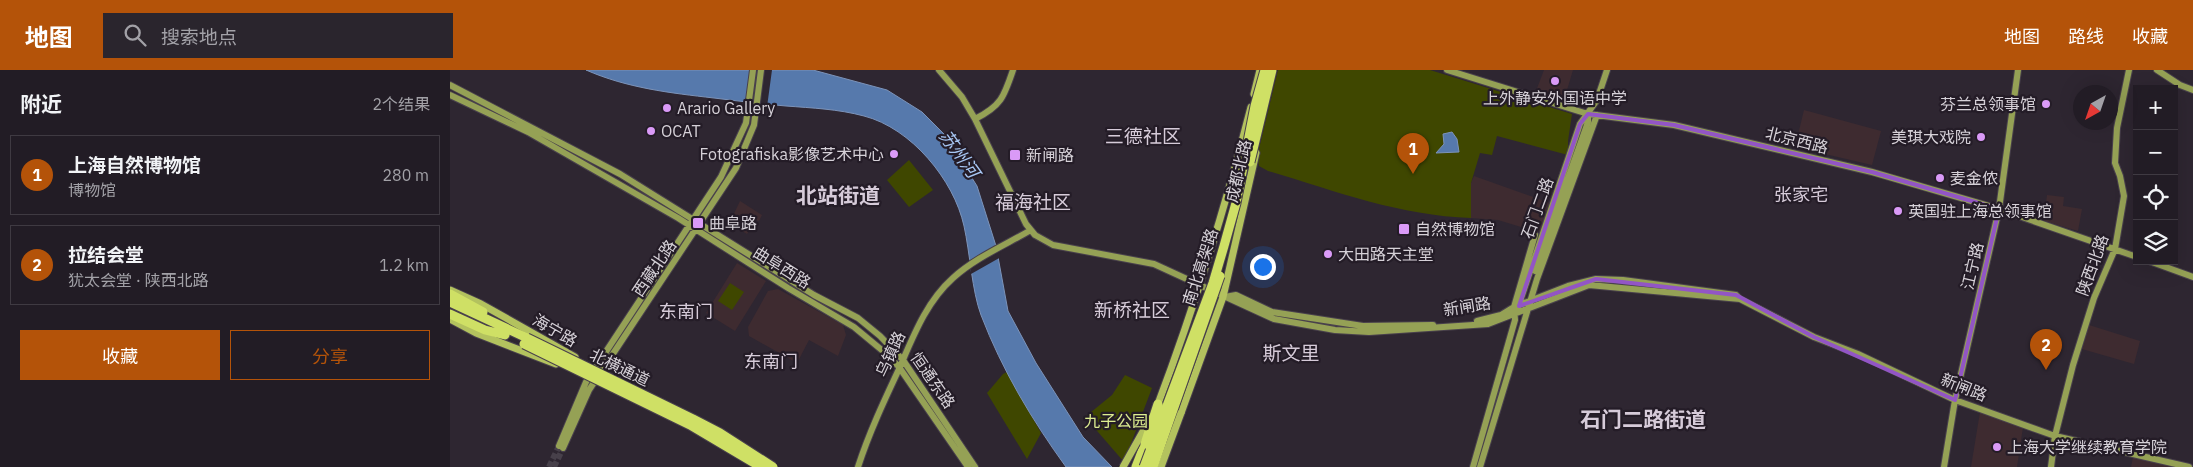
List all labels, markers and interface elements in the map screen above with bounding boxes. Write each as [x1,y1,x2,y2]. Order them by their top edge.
search box [103,13,453,58]
text: 地图 [25,21,73,53]
icon: search [121,21,149,49]
text: 搜索地点 [161,25,237,49]
text: 地图 [2004,25,2040,48]
text: 路线 [2068,25,2104,48]
text: 收藏 [2132,25,2168,48]
marker: 上外静安外国语中学 [1549,75,1561,87]
north arrow [2073,85,2118,130]
map controls [2133,85,2178,265]
button: + [2133,85,2178,130]
place label: 上外静安外国语中学 [1483,88,1627,108]
text: 附近 [20,90,62,118]
text: 2个结果 [372,94,430,114]
place label: 芬兰总领事馆 [1940,94,2036,114]
place label: Arario Gallery [677,98,775,118]
marker: 芬兰总领事馆 [2040,98,2052,110]
marker: Arario Gallery [661,102,673,114]
place label: OCAT [661,121,701,141]
street label: 北京西路 [1764,123,1830,157]
district label: 三德社区 [1105,124,1181,148]
marker: OCAT [645,125,657,137]
water label: 苏州河 [934,125,986,185]
place label: 美琪大戏院 [1891,127,1971,147]
button: − [2133,130,2178,175]
marker: 美琪大戏院 [1975,131,1987,143]
pin: 1 [1397,133,1429,174]
street label: 成都北路 [1221,138,1255,204]
place label: Fotografiska影像艺术中心 [699,144,884,164]
place label: 新闸路 [1026,145,1074,165]
marker: Fotografiska影像艺术中心 [888,148,900,160]
marker: 新闸路 [1008,148,1022,162]
text: 上海自然博物馆 [68,153,201,177]
text: 1 [32,165,42,185]
text: 280 m [382,165,429,185]
place label: 麦金侬 [1950,168,1998,188]
marker: 麦金侬 [1934,172,1946,184]
street label: 石门二路 [1517,175,1557,241]
button: locate [2133,175,2178,220]
text: 博物馆 [68,180,116,200]
district label: 北站街道 [796,181,880,209]
district label: 张家宅 [1774,183,1828,206]
district label: 福海社区 [995,190,1071,214]
place label: 英国驻上海总领事馆 [1908,201,2052,221]
marker: 英国驻上海总领事馆 [1892,205,1904,217]
place label: 曲阜路 [709,213,757,233]
marker: 曲阜路 [691,216,705,230]
place label: 自然博物馆 [1415,219,1495,239]
button: layers [2133,220,2178,265]
marker: 自然博物馆 [1397,222,1411,236]
street label: 南北高架路 [1178,226,1222,308]
street label: 陕西北路 [2072,232,2112,298]
street label: 西藏北路 [628,236,680,300]
street label: 江宁路 [1957,240,1987,292]
street label: 曲阜西路 [750,242,814,292]
text: 拉结会堂 [68,243,144,267]
place label: 大田路天主堂 [1338,244,1434,264]
marker: 大田路天主堂 [1322,248,1334,260]
your location [1250,254,1276,280]
text: 2 [32,255,42,275]
text: 1.2 km [379,255,429,275]
text: 犹太会堂 · 陕西北路 [68,270,209,290]
street label: 新闸路 [1442,292,1492,320]
district label: 新桥社区 [1094,298,1170,322]
district label: 东南门 [659,300,713,323]
street label: 海宁路 [529,309,581,351]
street label: 乌镇路 [871,328,909,380]
pin: 2 [2030,329,2062,370]
button: 收藏 [20,330,220,380]
button: 分享 [230,330,430,380]
district label: 斯文里 [1262,341,1320,365]
street label: 北横通道 [587,344,653,390]
street label: 恒通东路 [906,348,960,412]
district label: 东南门 [744,350,798,373]
street label: 新闸路 [1938,369,1990,405]
district label: 石门二路街道 [1580,405,1706,433]
park label: 九子公园 [1084,411,1148,431]
place label: 上海大学继续教育学院 [2007,437,2167,457]
marker: 上海大学继续教育学院 [1991,441,2003,453]

